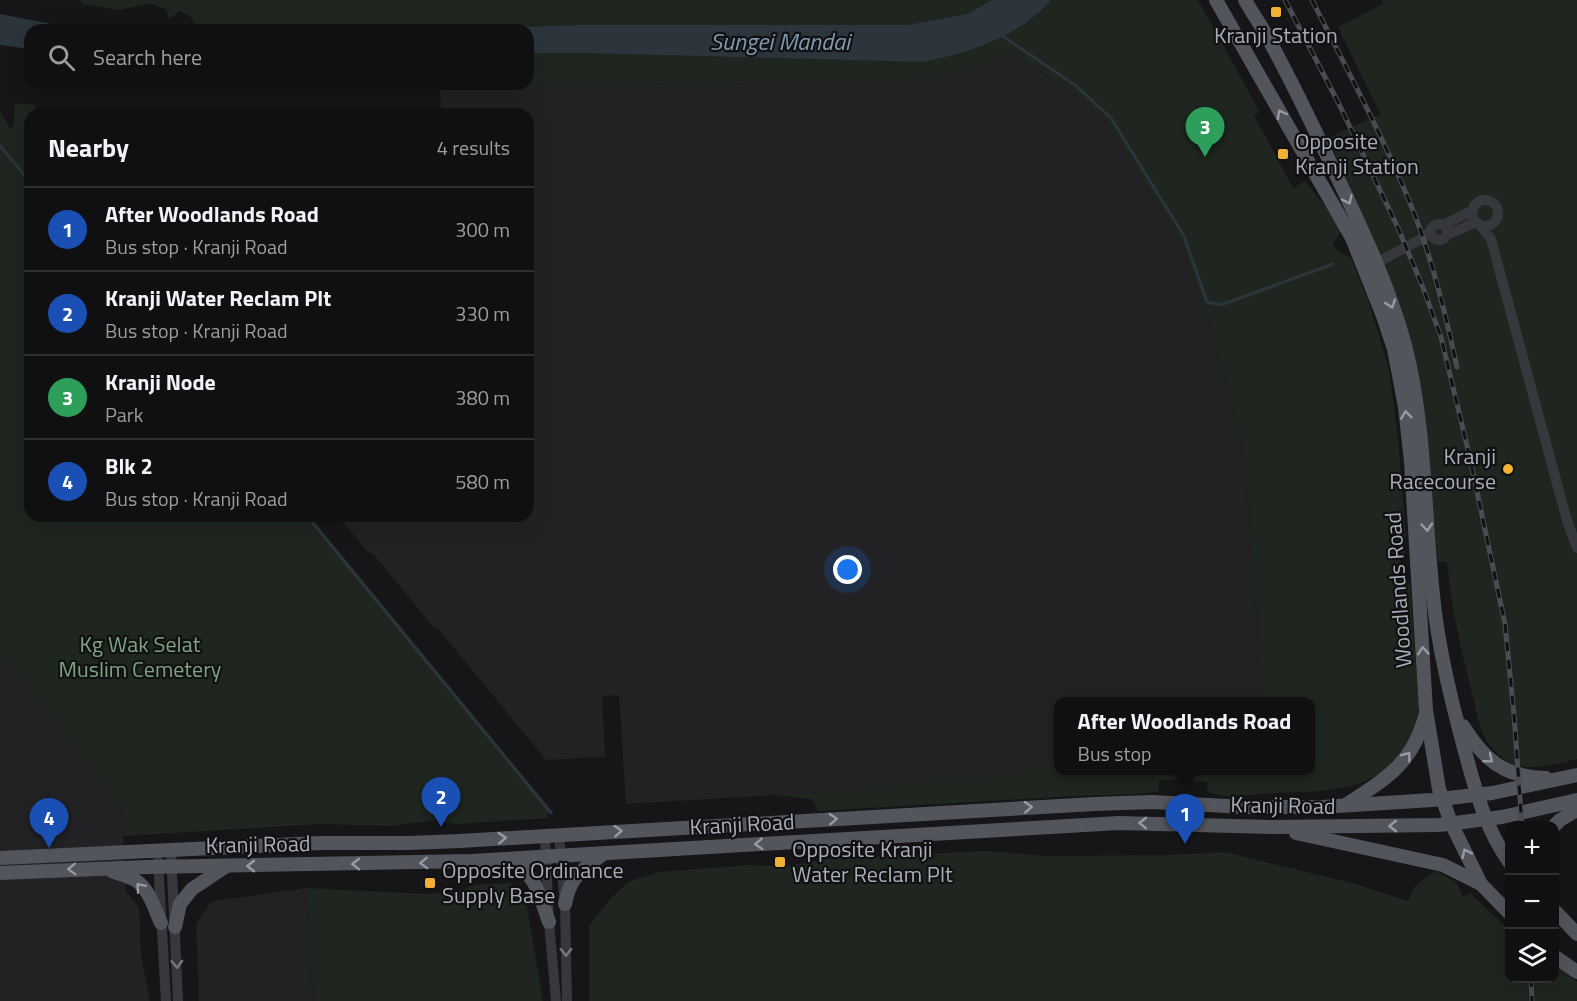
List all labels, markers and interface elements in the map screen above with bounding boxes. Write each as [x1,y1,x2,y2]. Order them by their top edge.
marker: Kranji Station [1269,5,1283,19]
place label: Kranji Station [1214,18,1338,52]
water label: Sungei Mandai [710,23,853,59]
search box [24,24,534,90]
text: Search here [93,40,202,74]
icon: search [45,41,78,74]
pin: 3 [1186,108,1224,157]
one-way arrow [1277,109,1289,120]
place label: Opposite Kranji Station [1295,124,1419,183]
text: Nearby [48,128,129,167]
text: 4 results [437,132,510,163]
marker: Opposite Kranji Station [1276,147,1290,161]
one-way arrow [1340,194,1352,205]
text: After Woodlands Road [105,197,319,231]
text: 1 [62,214,73,245]
text: 300 m [455,214,510,245]
text: Bus stop · Kranji Road [105,231,288,262]
text: Kranji Water Reclam Plt [105,281,331,315]
text: 2 [62,298,73,329]
text: 330 m [455,298,510,329]
one-way arrow [1383,298,1396,308]
text: Bus stop · Kranji Road [105,315,288,346]
text: Kranji Node [105,365,216,399]
text: 3 [62,382,73,413]
text: 380 m [455,382,510,413]
text: Park [105,399,143,430]
one-way arrow [1400,411,1412,420]
place label: Kranji Racecourse [1389,439,1496,498]
text: Blk 2 [105,449,153,483]
marker: Kranji Racecourse [1501,462,1515,476]
text: 4 [62,466,73,497]
text: 580 m [455,466,510,497]
text: Bus stop · Kranji Road [105,483,288,514]
street label: Woodlands Road [1376,511,1420,669]
one-way arrow [1420,523,1433,532]
your location [833,555,862,584]
park label: Kg Wak Selat Muslim Cemetery [59,627,222,686]
one-way arrow [1417,647,1430,656]
popup [1054,697,1315,775]
text: After Woodlands Road [1078,704,1291,738]
text: Bus stop [1078,738,1152,769]
one-way arrow [1482,751,1493,762]
one-way arrow [1400,752,1411,763]
pin: 2 [422,778,460,827]
street label: Kranji Road [1230,787,1336,823]
pin: 1 [1166,794,1204,844]
pin: 4 [29,798,68,848]
one-way arrow [1024,801,1033,814]
street label: Kranji Road [689,804,795,844]
one-way arrow [829,812,838,825]
one-way arrow [1138,817,1147,830]
one-way arrow [1388,819,1397,832]
map controls [1505,821,1559,983]
button: + [1505,821,1559,875]
one-way arrow [613,825,622,838]
street label: Kranji Road [205,826,311,862]
one-way arrow [498,832,507,845]
place label: Opposite Kranji Water Reclam Plt [792,832,953,891]
one-way arrow [755,837,764,850]
one-way arrow [1461,849,1473,860]
place label: Opposite Ordinance Supply Base [442,853,624,912]
marker: Opposite Kranji Water Reclam Plt [773,855,787,869]
one-way arrow [420,857,429,869]
one-way arrow [352,858,361,870]
one-way arrow [246,860,255,872]
one-way arrow [68,863,77,876]
button: − [1505,875,1559,929]
marker: Opposite Ordinance Supply Base [423,876,437,890]
one-way arrow [136,883,147,893]
button: layers [1505,929,1559,983]
one-way arrow [559,948,572,957]
one-way arrow [170,960,183,969]

